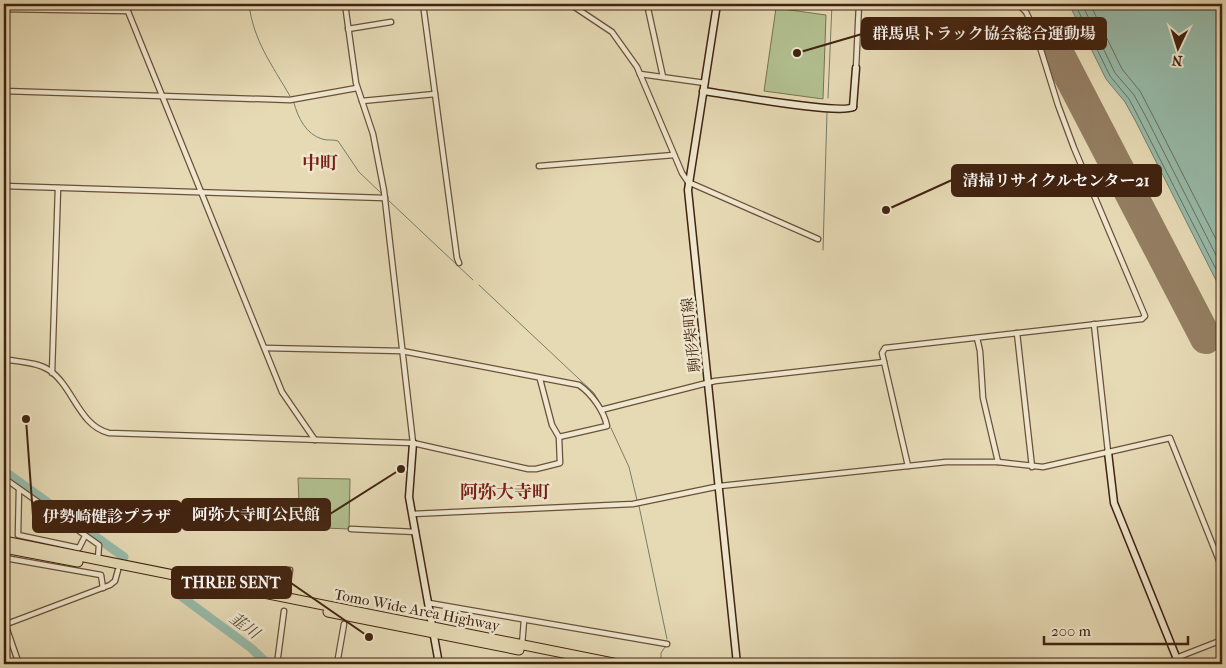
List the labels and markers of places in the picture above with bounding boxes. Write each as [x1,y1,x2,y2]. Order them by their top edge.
callout: 群馬県トラック協会総合運動場 [862,18,1106,49]
callout: 清掃リサイクルセンター21 [952,165,1161,196]
callout: 阿弥大寺町公民館 [182,499,330,530]
callout: 伊勢崎健診プラザ [33,501,181,532]
callout: THREE SENT [172,567,291,598]

